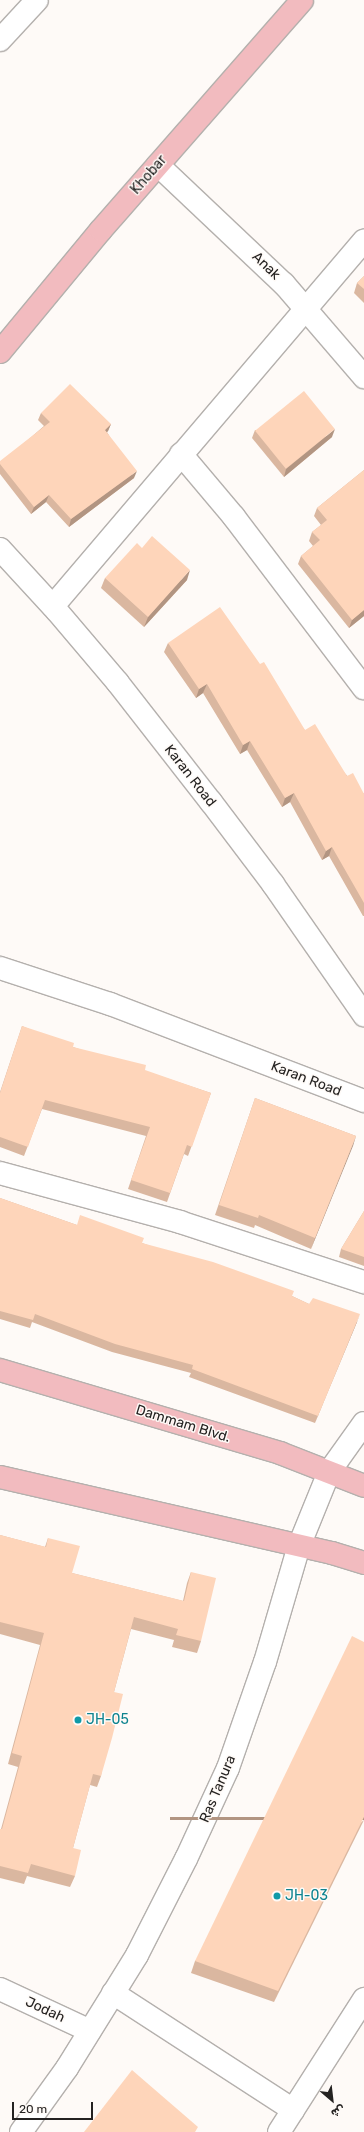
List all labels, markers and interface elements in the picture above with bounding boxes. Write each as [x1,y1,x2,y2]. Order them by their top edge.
street label: Khobar [127,152,171,198]
street label: Anak [248,249,284,283]
street label: Karan Road [161,742,219,810]
street label: Karan Road [268,1058,344,1100]
street label: Dammam Blvd. [134,1402,232,1446]
place label: JH-05 [86,1712,129,1728]
marker: JH-05 [73,1715,83,1725]
street label: Ras Tanura [196,1753,240,1825]
place label: JH-03 [285,1888,328,1904]
marker: JH-03 [272,1891,282,1901]
street label: Jodah [23,1994,67,2026]
north arrow [312,2080,352,2120]
scale bar [14,2094,95,2120]
text: 20 m [19,2102,47,2116]
text: ش [329,2102,347,2120]

